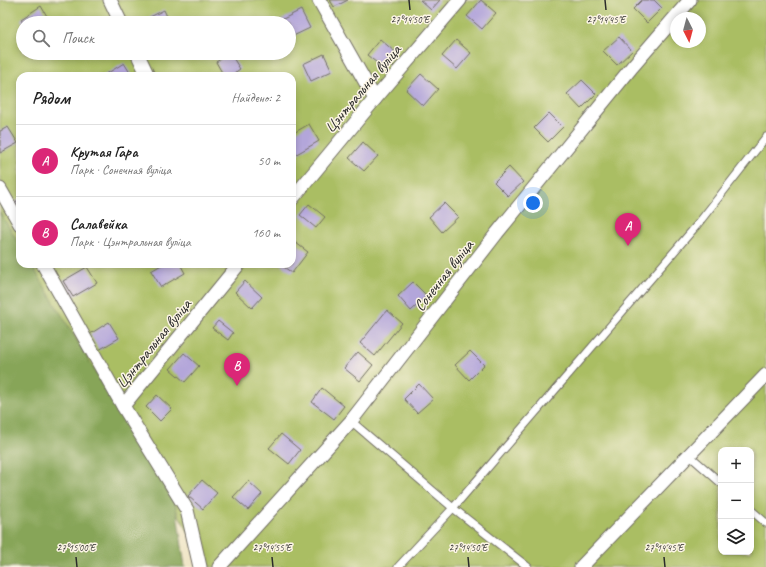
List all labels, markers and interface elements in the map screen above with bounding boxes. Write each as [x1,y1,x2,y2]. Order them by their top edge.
north arrow [670,12,706,48]
text: 27°14'50"E [391,13,431,26]
text: 27°14'45"E [587,13,627,26]
search box [16,16,296,60]
icon: search [30,27,52,49]
text: Поиск [62,29,94,48]
street label: Цэнтральная вуліца [320,40,406,137]
text: Рядом [32,88,70,109]
text: Найдено: 2 [232,90,280,106]
text: Крутая Гара [70,143,138,162]
text: A [42,153,48,169]
text: 50 m [258,153,280,169]
text: Парк · Сонечная вуліца [70,162,171,178]
your location [523,193,543,213]
pin: A [615,213,641,246]
text: Салавейка [70,215,127,234]
text: B [42,225,48,241]
text: 160 m [252,225,280,241]
text: Парк · Цэнтральная вуліца [70,234,191,250]
street label: Сонечная вуліца [410,235,479,315]
street label: Цэнтральная вуліца [112,294,197,392]
pin: B [224,353,250,386]
map controls [718,447,754,555]
button: + [718,447,754,483]
button: − [718,483,754,519]
button: layers [718,519,754,555]
text: 27°15'00"E [57,541,97,554]
text: 27°14'55"E [253,541,293,554]
text: 27°14'50"E [449,541,489,554]
text: 27°14'45"E [645,541,685,554]

